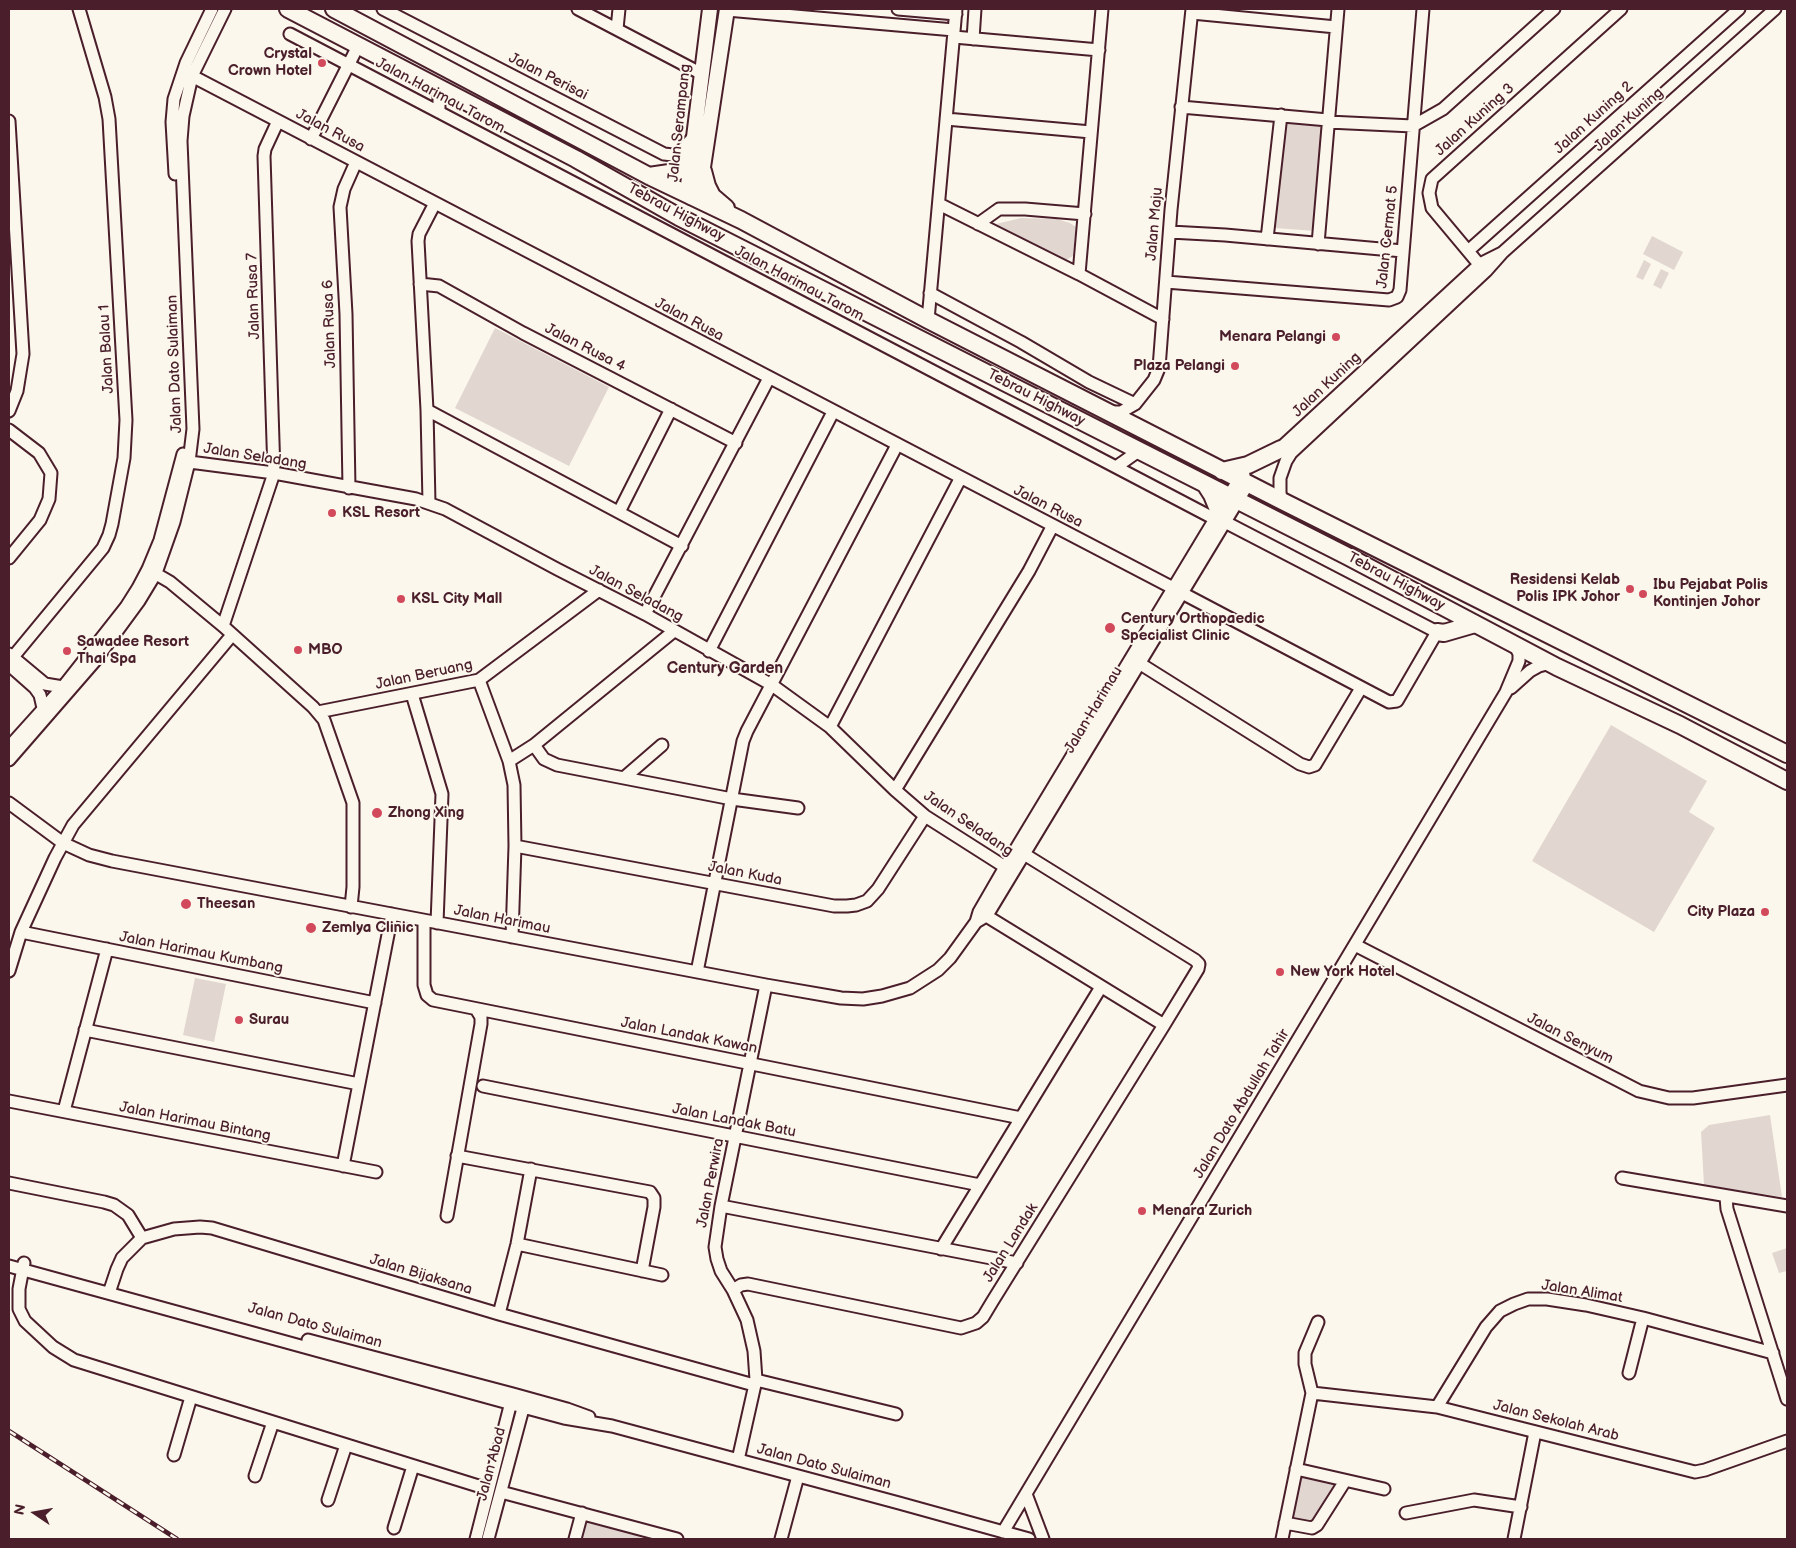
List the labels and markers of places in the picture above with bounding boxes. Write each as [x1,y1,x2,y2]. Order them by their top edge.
place label: Crystal Crown Hotel [228,45,312,80]
marker: Crystal Crown Hotel [316,57,328,69]
place label: Menara Pelangi [1219,328,1326,346]
marker: Menara Pelangi [1330,331,1342,343]
place label: Plaza Pelangi [1133,357,1225,375]
marker: Plaza Pelangi [1229,360,1241,372]
place label: KSL Resort [342,504,420,522]
marker: KSL Resort [326,507,338,519]
place label: Residensi Kelab Polis IPK Johor [1510,571,1620,606]
place label: Ibu Pejabat Polis Kontinjen Johor [1653,576,1768,611]
marker: Residensi Kelab Polis IPK Johor [1624,583,1636,595]
marker: Ibu Pejabat Polis Kontinjen Johor [1637,588,1649,600]
place label: KSL City Mall [411,590,502,608]
marker: KSL City Mall [395,593,407,605]
place label: Century Orthopaedic Specialist Clinic [1121,610,1265,645]
marker: Century Orthopaedic Specialist Clinic [1103,621,1117,635]
place label: Sawadee Resort Thai Spa [77,633,189,668]
place label: MBO [308,641,342,659]
marker: MBO [292,644,304,656]
marker: Sawadee Resort Thai Spa [61,645,73,657]
place label: Zhong Xing [388,804,464,822]
marker: Zhong Xing [370,806,384,820]
place label: Theesan [197,895,255,913]
marker: Theesan [179,897,193,911]
place label: City Plaza [1687,903,1755,921]
marker: City Plaza [1759,906,1771,918]
place label: Zemlya Clinic [322,919,414,937]
marker: Zemlya Clinic [304,921,318,935]
place label: New York Hotel [1290,963,1395,981]
marker: New York Hotel [1274,966,1286,978]
place label: Surau [249,1011,289,1029]
marker: Surau [233,1014,245,1026]
place label: Menara Zurich [1152,1202,1252,1220]
marker: Menara Zurich [1136,1205,1148,1217]

